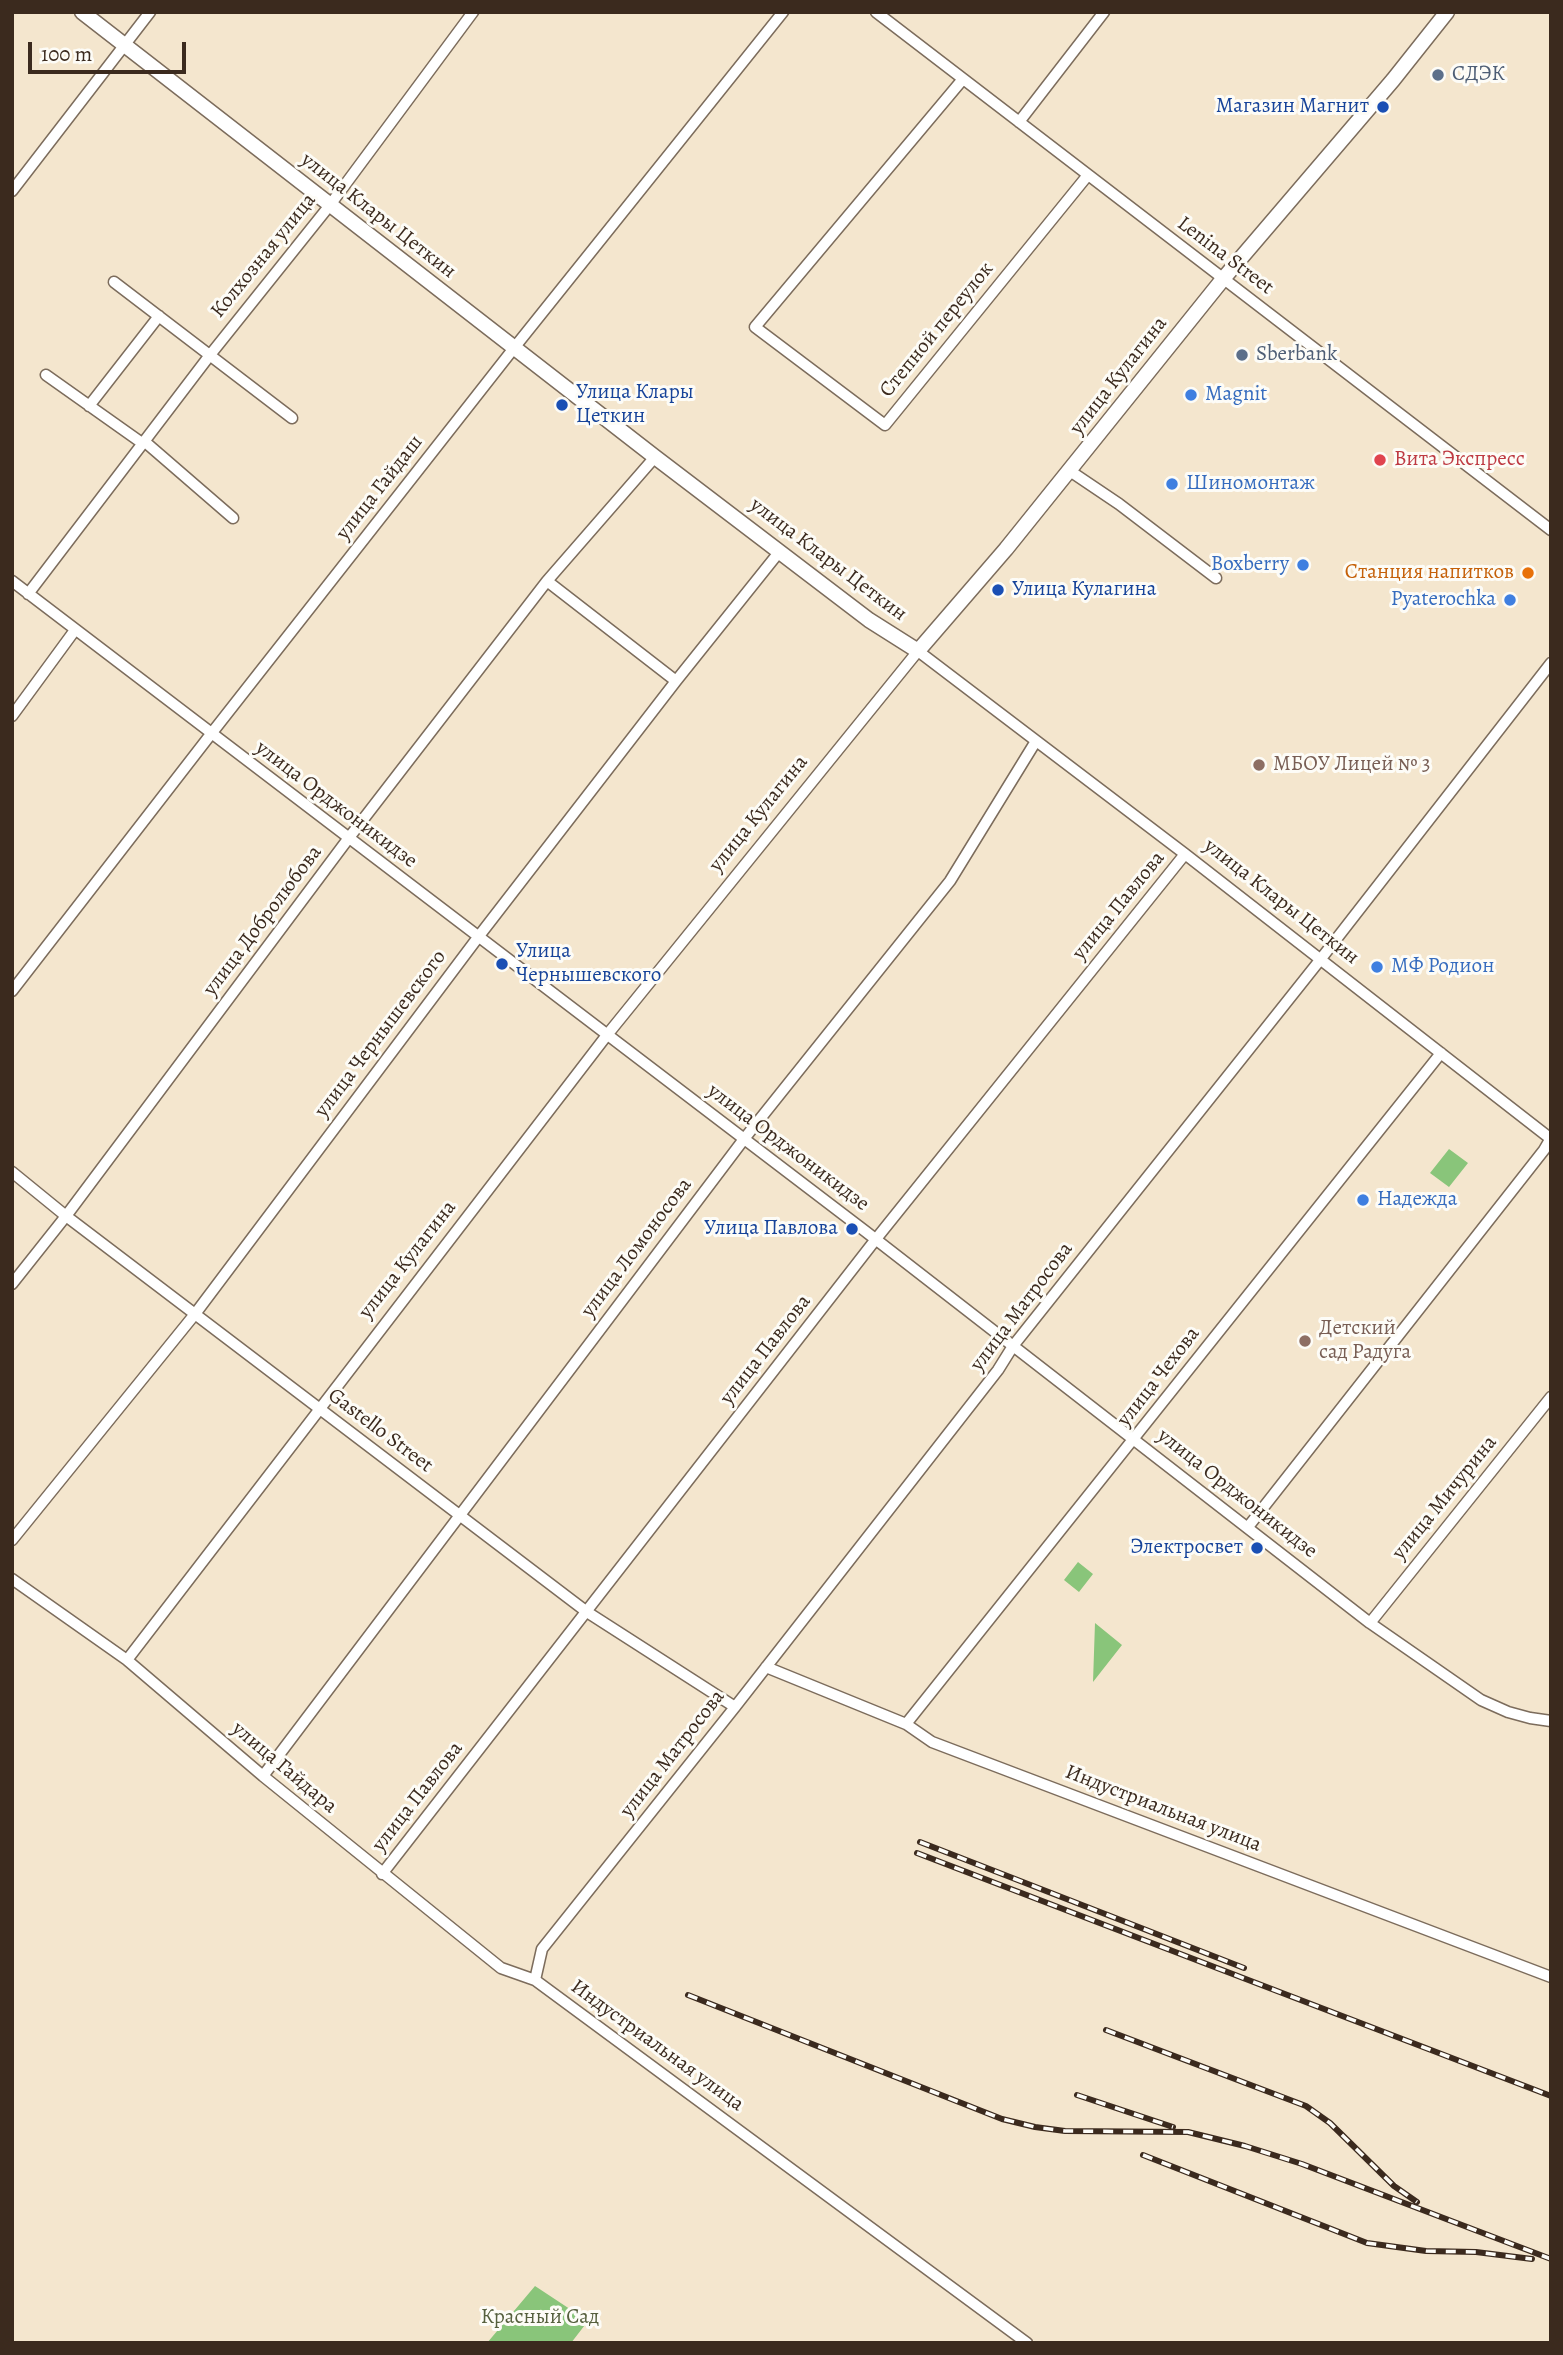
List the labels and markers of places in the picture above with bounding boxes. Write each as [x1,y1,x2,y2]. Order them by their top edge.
place label: СДЭК [1452,62,1505,88]
marker: СДЭК [1430,67,1446,83]
place label: Магазин Магнит [1216,94,1369,120]
marker: Магазин Магнит [1375,99,1391,115]
place label: Sberbank [1256,342,1337,368]
marker: Sberbank [1234,347,1250,363]
place label: Улица Клары Цеткин [576,380,694,430]
place label: Magnit [1205,382,1267,408]
marker: Magnit [1183,387,1199,403]
marker: Улица Клары Цеткин [554,397,570,413]
place label: Вита Экспресс [1394,447,1525,473]
marker: Вита Экспресс [1372,452,1388,468]
place label: Шиномонтаж [1186,471,1315,497]
marker: Шиномонтаж [1164,476,1180,492]
place label: Boxberry [1211,552,1289,578]
marker: Boxberry [1295,557,1311,573]
place label: Станция напитков [1345,560,1514,586]
marker: Станция напитков [1520,565,1536,581]
place label: Улица Кулагина [1012,577,1157,603]
marker: Улица Кулагина [990,582,1006,598]
place label: Pyaterochka [1391,587,1496,613]
marker: Pyaterochka [1502,592,1518,608]
place label: МБОУ Лицей № 3 [1273,752,1430,778]
marker: МБОУ Лицей № 3 [1251,757,1267,773]
place label: Улица Чернышевского [516,939,661,989]
place label: МФ Родион [1391,954,1494,980]
marker: Улица Чернышевского [494,956,510,972]
marker: МФ Родион [1369,959,1385,975]
place label: Надежда [1377,1187,1457,1213]
marker: Надежда [1355,1192,1371,1208]
place label: Улица Павлова [704,1216,838,1242]
marker: Улица Павлова [844,1221,860,1237]
place label: Детский сад Радуга [1319,1316,1411,1366]
marker: Детский сад Радуга [1297,1333,1313,1349]
place label: Электросвет [1130,1535,1243,1561]
marker: Электросвет [1249,1540,1265,1556]

